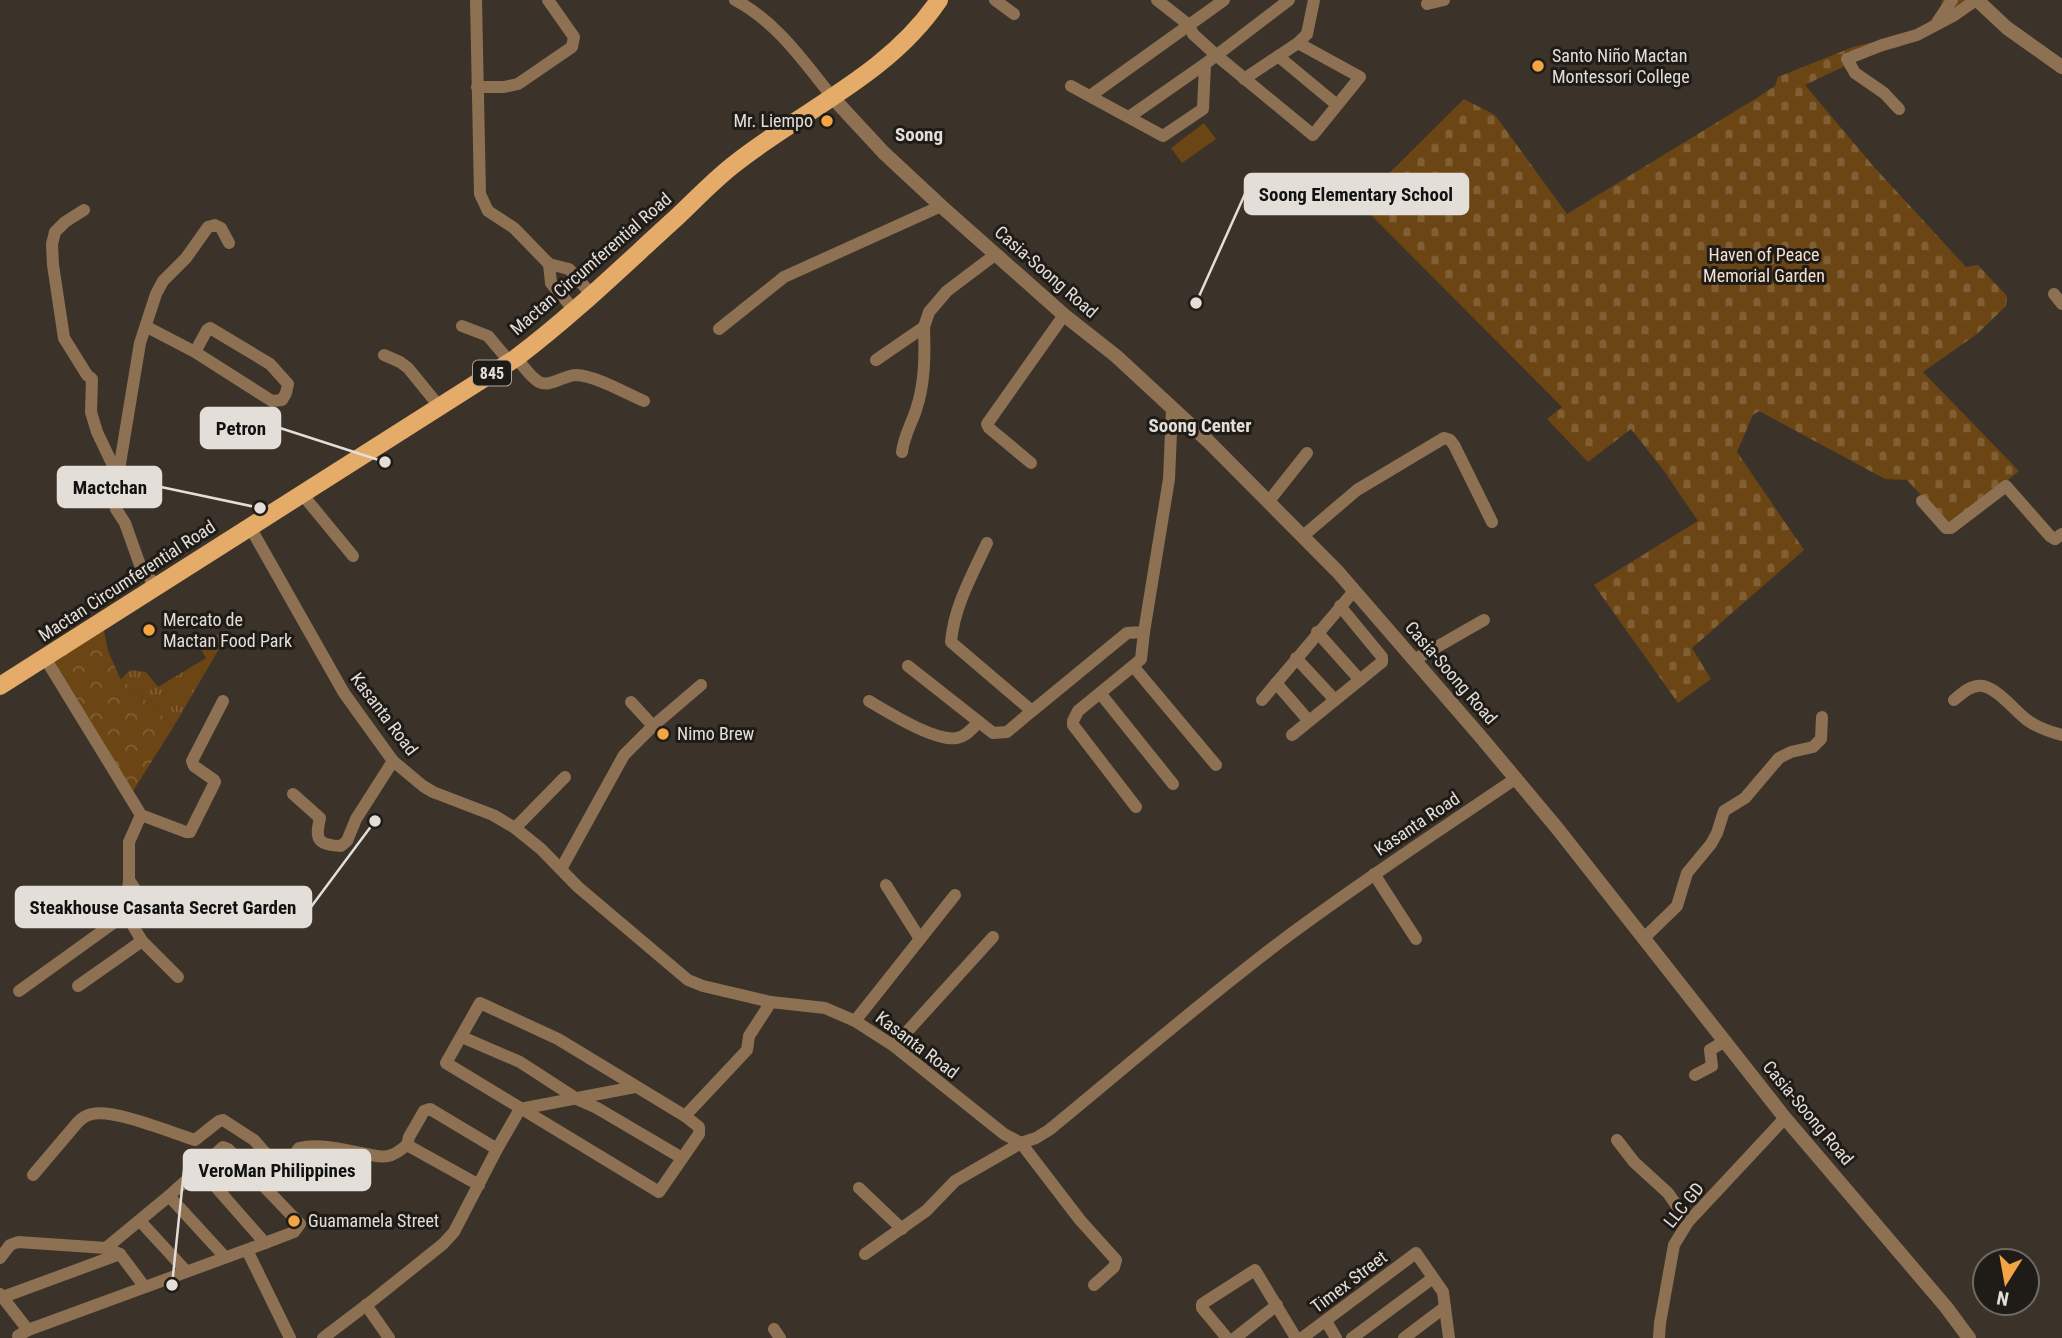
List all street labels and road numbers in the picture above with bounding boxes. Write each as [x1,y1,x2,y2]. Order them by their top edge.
street label: Mactan Circumferential Road [506,188,675,339]
street label: Casia-Soong Road [991,221,1102,322]
road number: 845 [473,360,511,386]
street label: Mactan Circumferential Road [34,516,219,646]
street label: Casia-Soong Road [1401,617,1502,728]
street label: Kasanta Road [346,668,422,759]
street label: Kasanta Road [1370,787,1463,860]
street label: Kasanta Road [872,1007,963,1083]
street label: Casia-Soong Road [1759,1056,1858,1169]
street label: LLC GD [1659,1178,1708,1231]
street label: Timex Street [1307,1246,1391,1317]

